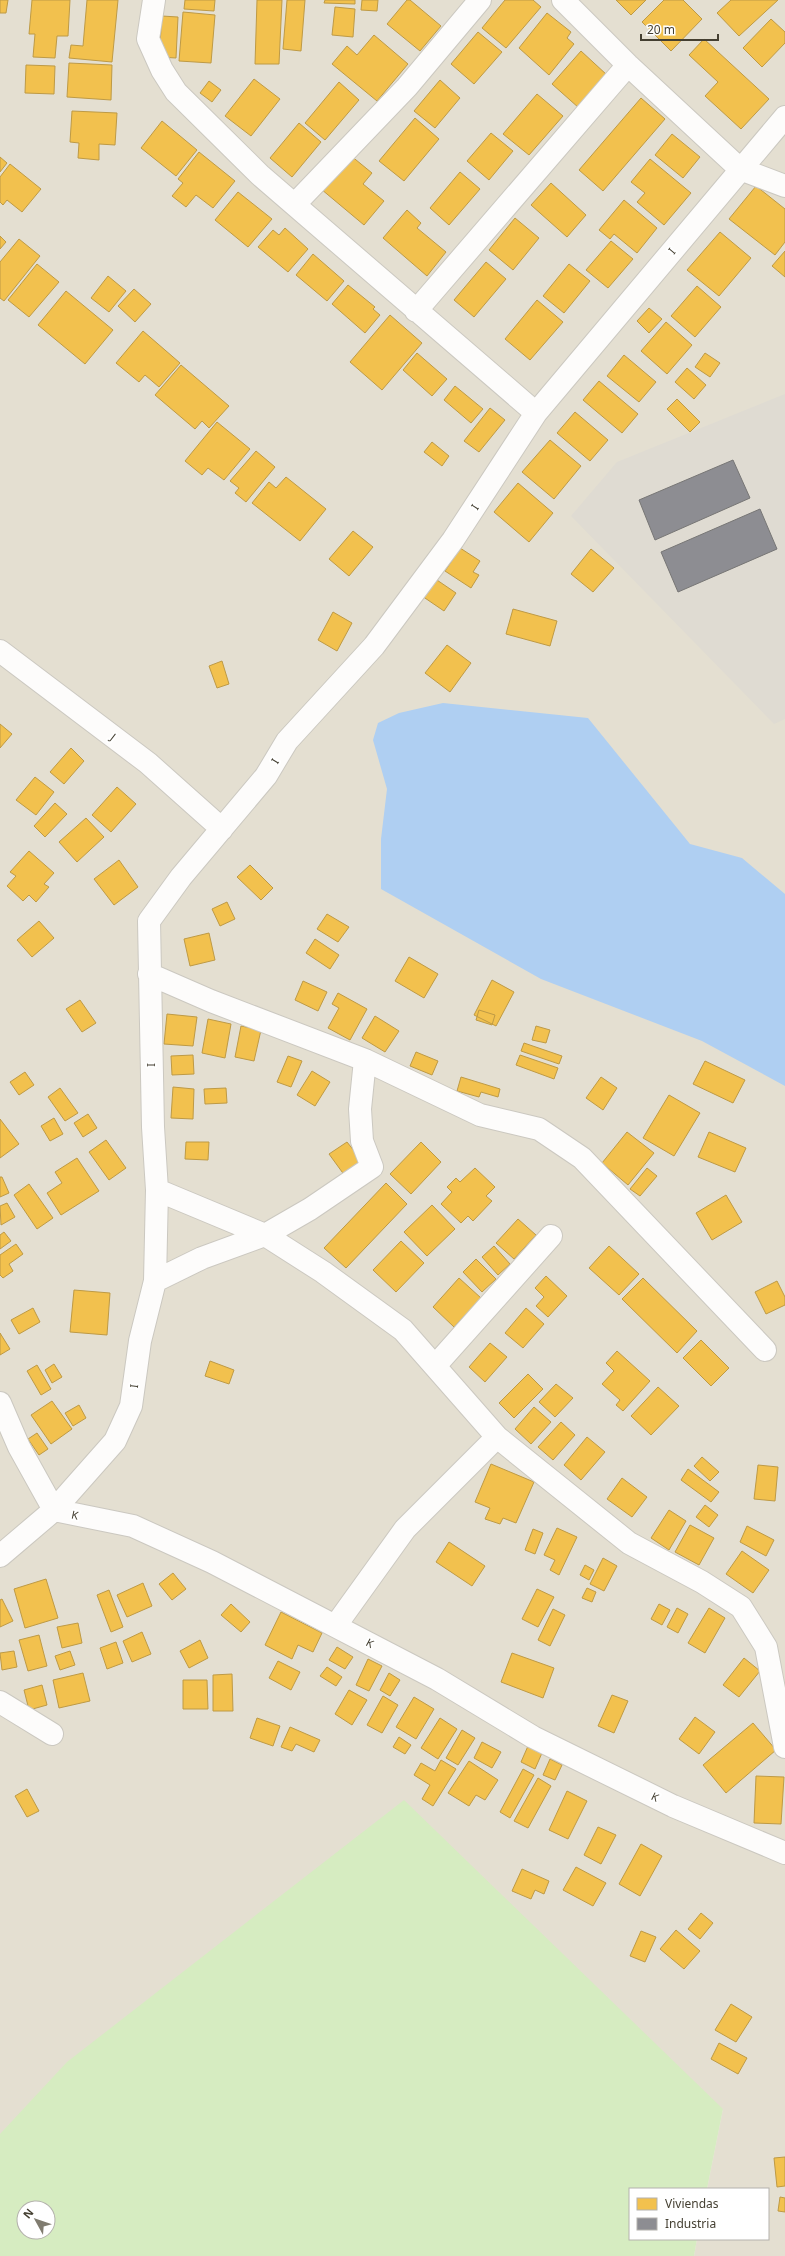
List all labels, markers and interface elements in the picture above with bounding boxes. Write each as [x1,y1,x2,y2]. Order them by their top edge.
scale bar [641,16,718,42]
text: 20 m [647,21,675,38]
street label: I [665,244,679,257]
street label: I [467,501,482,512]
street label: J [107,729,119,743]
street label: I [267,755,282,766]
street label: I [143,1063,158,1067]
street label: I [126,1383,141,1389]
street label: K [70,1506,80,1523]
street label: K [364,1634,377,1651]
street label: K [649,1788,662,1805]
legend [629,2188,769,2240]
text: Viviendas [665,2195,719,2212]
north arrow [16,2200,56,2240]
text: N [19,2205,37,2222]
text: Industria [665,2215,716,2232]

